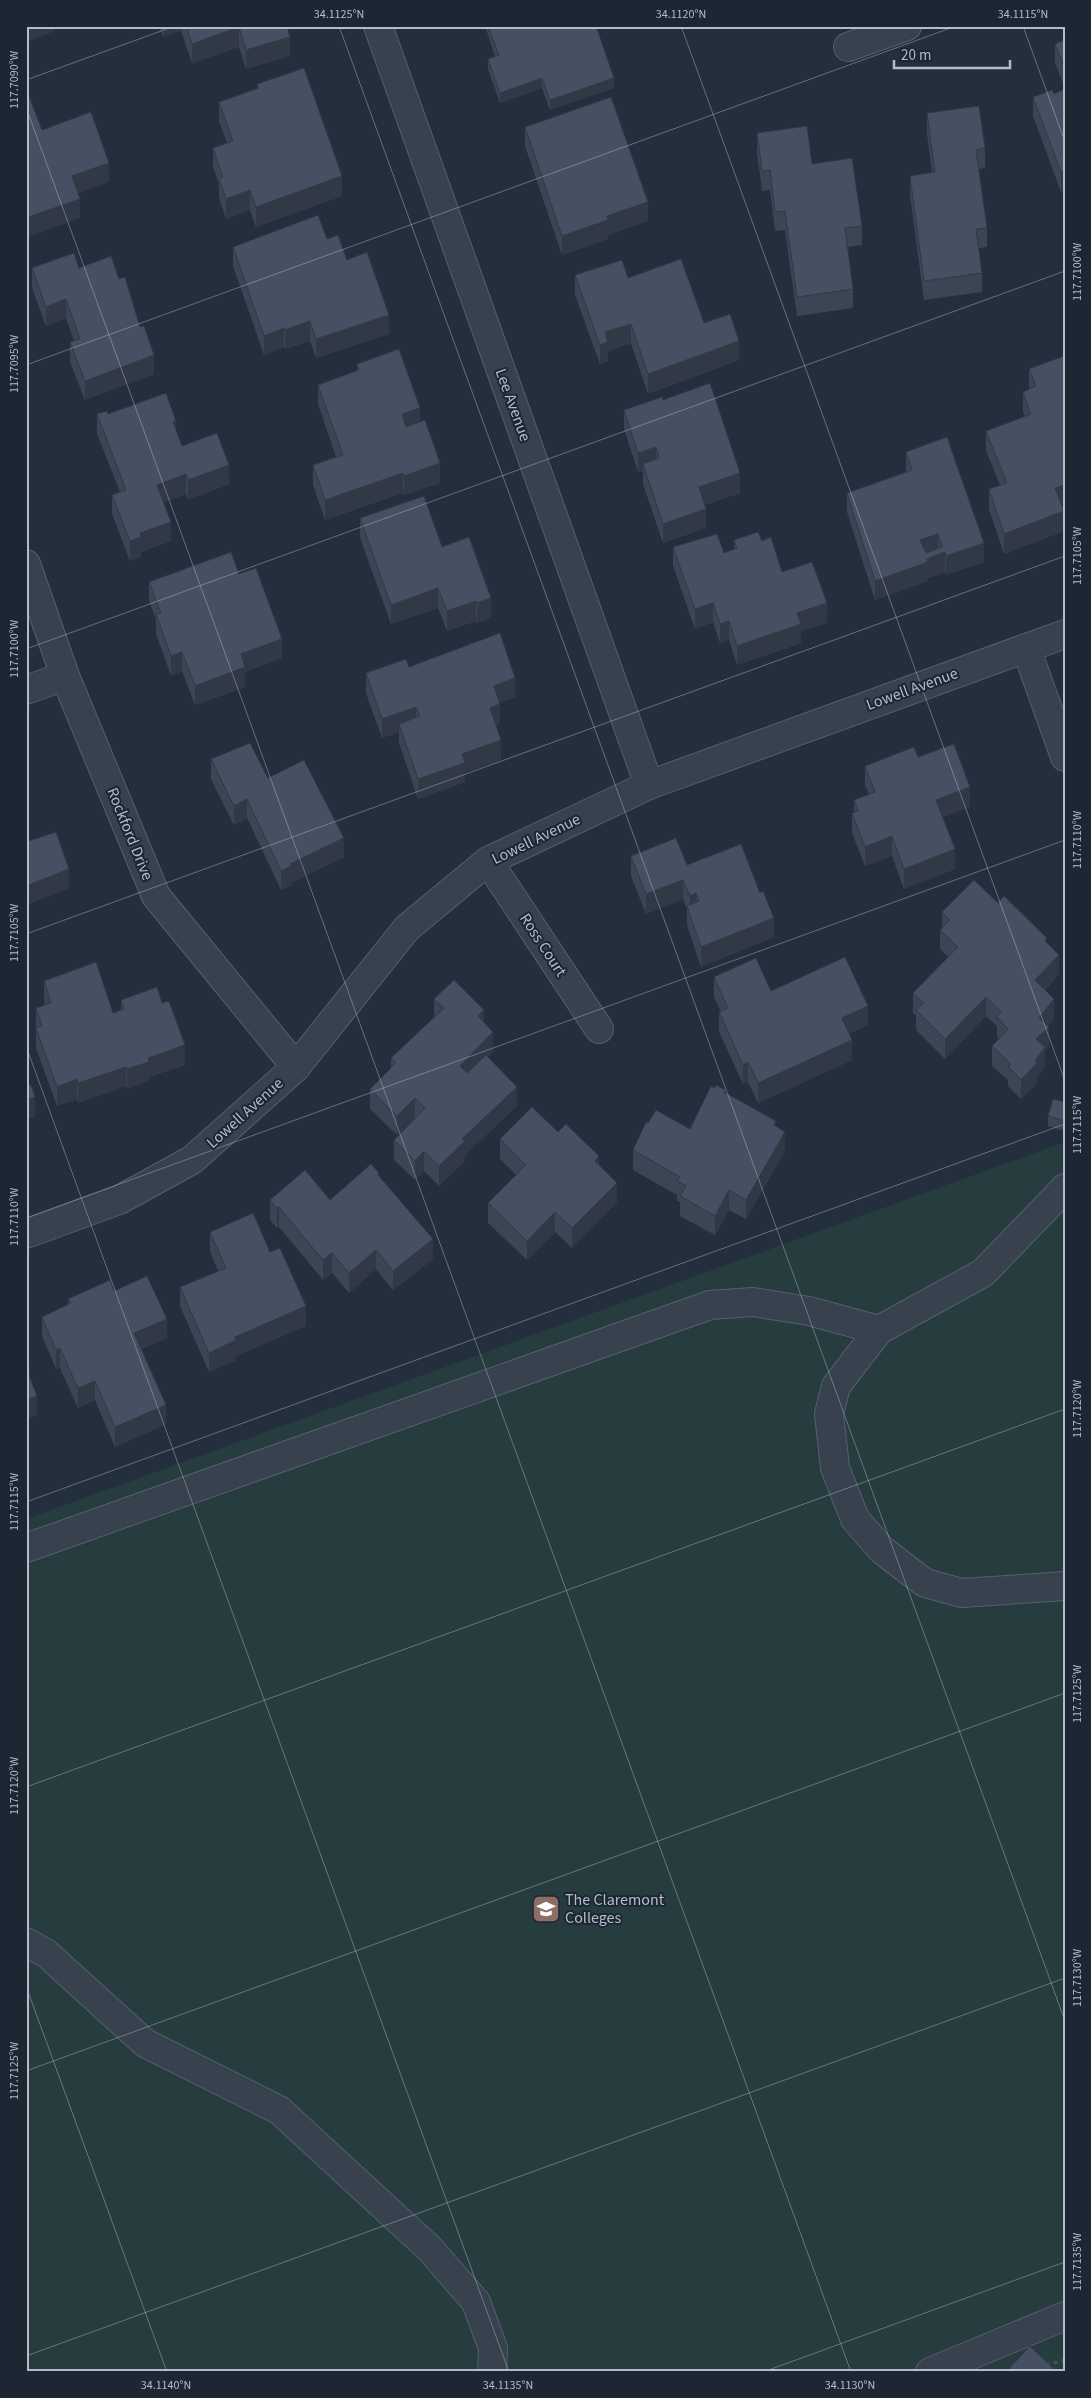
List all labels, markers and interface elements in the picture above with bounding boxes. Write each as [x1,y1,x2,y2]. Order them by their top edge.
text: 34.1125°N [314,6,364,23]
text: 34.1120°N [656,6,706,23]
text: 34.1115°N [998,6,1048,23]
scale bar [894,38,1010,70]
text: 20 m [901,45,931,66]
text: 117.7090°W [6,50,23,109]
text: 117.7100°W [1069,242,1086,301]
text: 117.7095°W [6,334,23,393]
street label: Lee Avenue [490,366,536,445]
text: 117.7105°W [1069,526,1086,585]
text: 117.7100°W [6,619,23,678]
street label: Lowell Avenue [863,662,961,716]
street label: Rockford Drive [101,784,159,884]
street label: Lowell Avenue [488,808,584,870]
text: 117.7110°W [1069,810,1086,869]
text: 117.7105°W [6,903,23,962]
street label: Ross Court [514,909,572,982]
street label: Lowell Avenue [202,1073,288,1153]
text: 117.7115°W [1069,1095,1086,1154]
text: 117.7110°W [6,1187,23,1246]
text: 117.7120°W [1069,1379,1086,1438]
text: 117.7115°W [6,1472,23,1531]
text: 117.7125°W [1069,1664,1086,1723]
text: 117.7120°W [6,1756,23,1815]
place label: The Claremont Colleges [565,1889,665,1929]
school or university icon: The Claremont Colleges [531,1894,561,1924]
text: 117.7130°W [1069,1948,1086,2007]
text: 117.7125°W [6,2041,23,2100]
text: 117.7135°W [1069,2232,1086,2291]
text: 34.1140°N [141,2377,191,2394]
text: 34.1135°N [483,2377,533,2394]
text: 34.1130°N [825,2377,875,2394]

